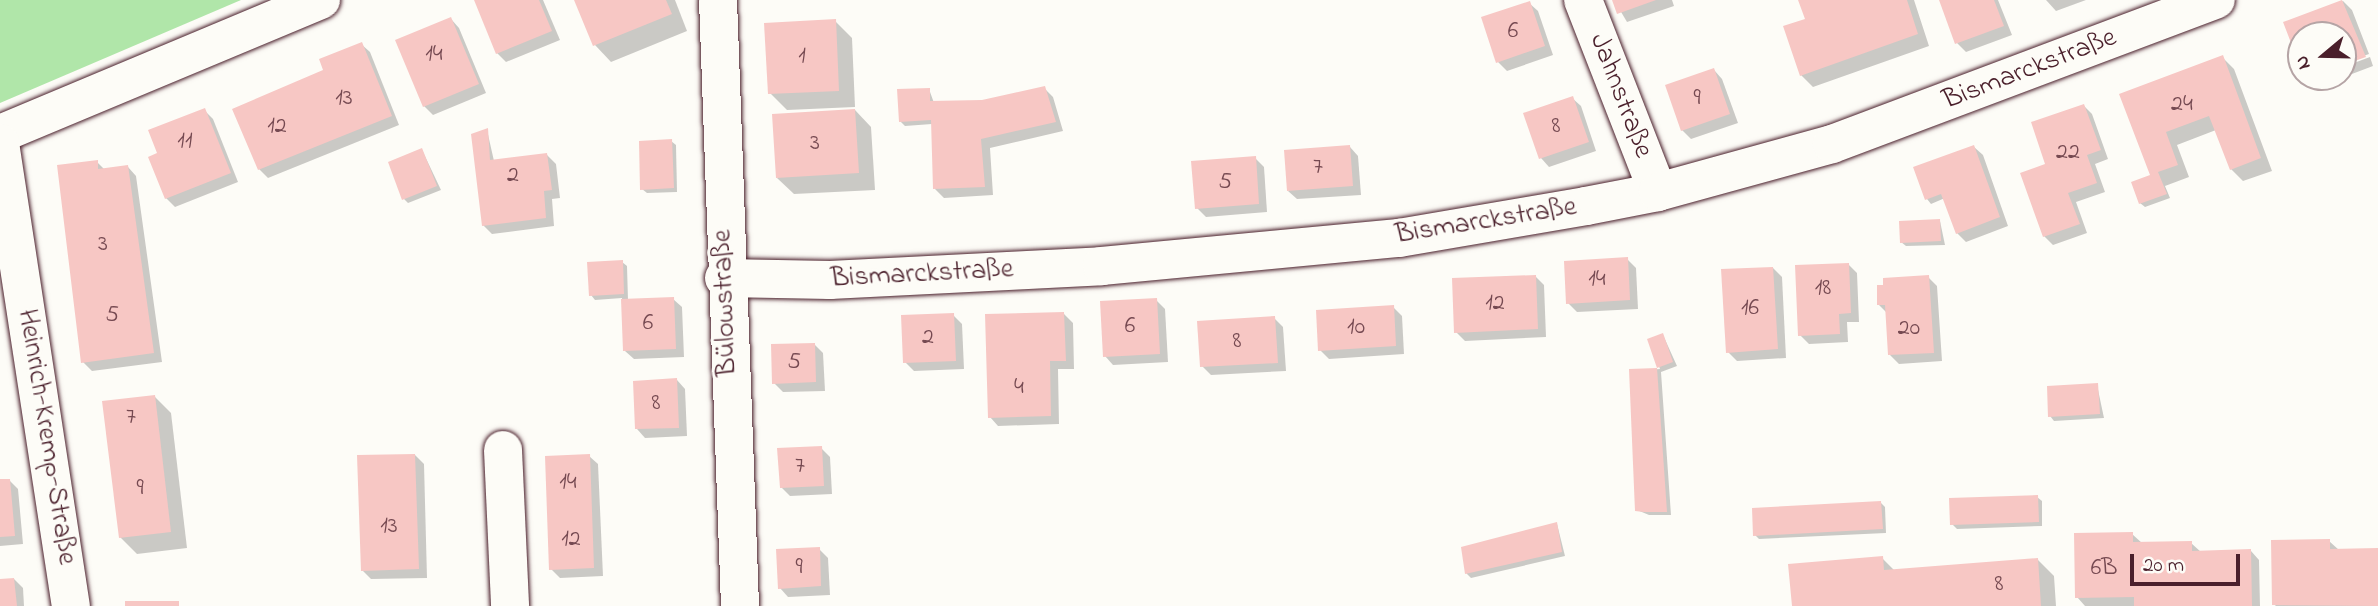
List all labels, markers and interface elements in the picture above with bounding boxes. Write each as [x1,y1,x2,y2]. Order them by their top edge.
house number: 6 [1508,18,1518,46]
north arrow [2287,21,2357,91]
street label: Bismarckstraße [1939,22,2121,118]
street label: Jahnstraße [1581,29,1659,163]
house number: 14 [425,41,443,69]
house number: 1 [798,43,806,71]
text: N [2289,52,2318,73]
house number: 13 [335,85,353,113]
house number: 9 [1693,85,1701,113]
house number: 24 [2171,91,2193,119]
house number: 12 [267,113,287,141]
house number: 8 [1552,113,1560,141]
house number: 11 [177,128,193,156]
house number: 3 [810,130,820,158]
house number: 22 [2056,139,2080,167]
house number: 7 [1313,154,1323,182]
house number: 2 [507,162,519,190]
house number: 5 [1218,169,1232,197]
street label: Bismarckstraße [1393,191,1579,253]
street label: Bülowstraße [707,229,745,377]
house number: 3 [98,231,108,259]
street label: Bismarckstraße [830,253,1014,297]
house number: 14 [1588,266,1606,294]
house number: 18 [1815,275,1831,303]
house number: 12 [1485,290,1505,318]
house number: 16 [1741,295,1759,323]
house number: 5 [105,302,119,330]
street label: Heinrich-Kremp-Straße [9,307,83,567]
house number: 6 [643,310,653,338]
house number: 6 [1125,313,1135,341]
house number: 10 [1347,314,1365,342]
house number: 20 [1898,315,1920,343]
house number: 2 [922,324,934,352]
house number: 8 [1233,328,1241,356]
house number: 5 [787,349,801,377]
house number: 4 [1014,374,1024,402]
house number: 8 [652,390,660,418]
house number: 7 [126,404,136,432]
house number: 7 [795,453,805,481]
house number: 14 [559,469,577,497]
house number: 9 [136,475,144,503]
house number: 13 [380,513,398,541]
house number: 12 [561,526,581,554]
scale bar [2133,540,2243,584]
text: 20 m [2143,551,2184,581]
house number: 9 [795,554,803,582]
house number: 6B [2091,555,2117,583]
house number: 8 [1995,571,2003,599]

